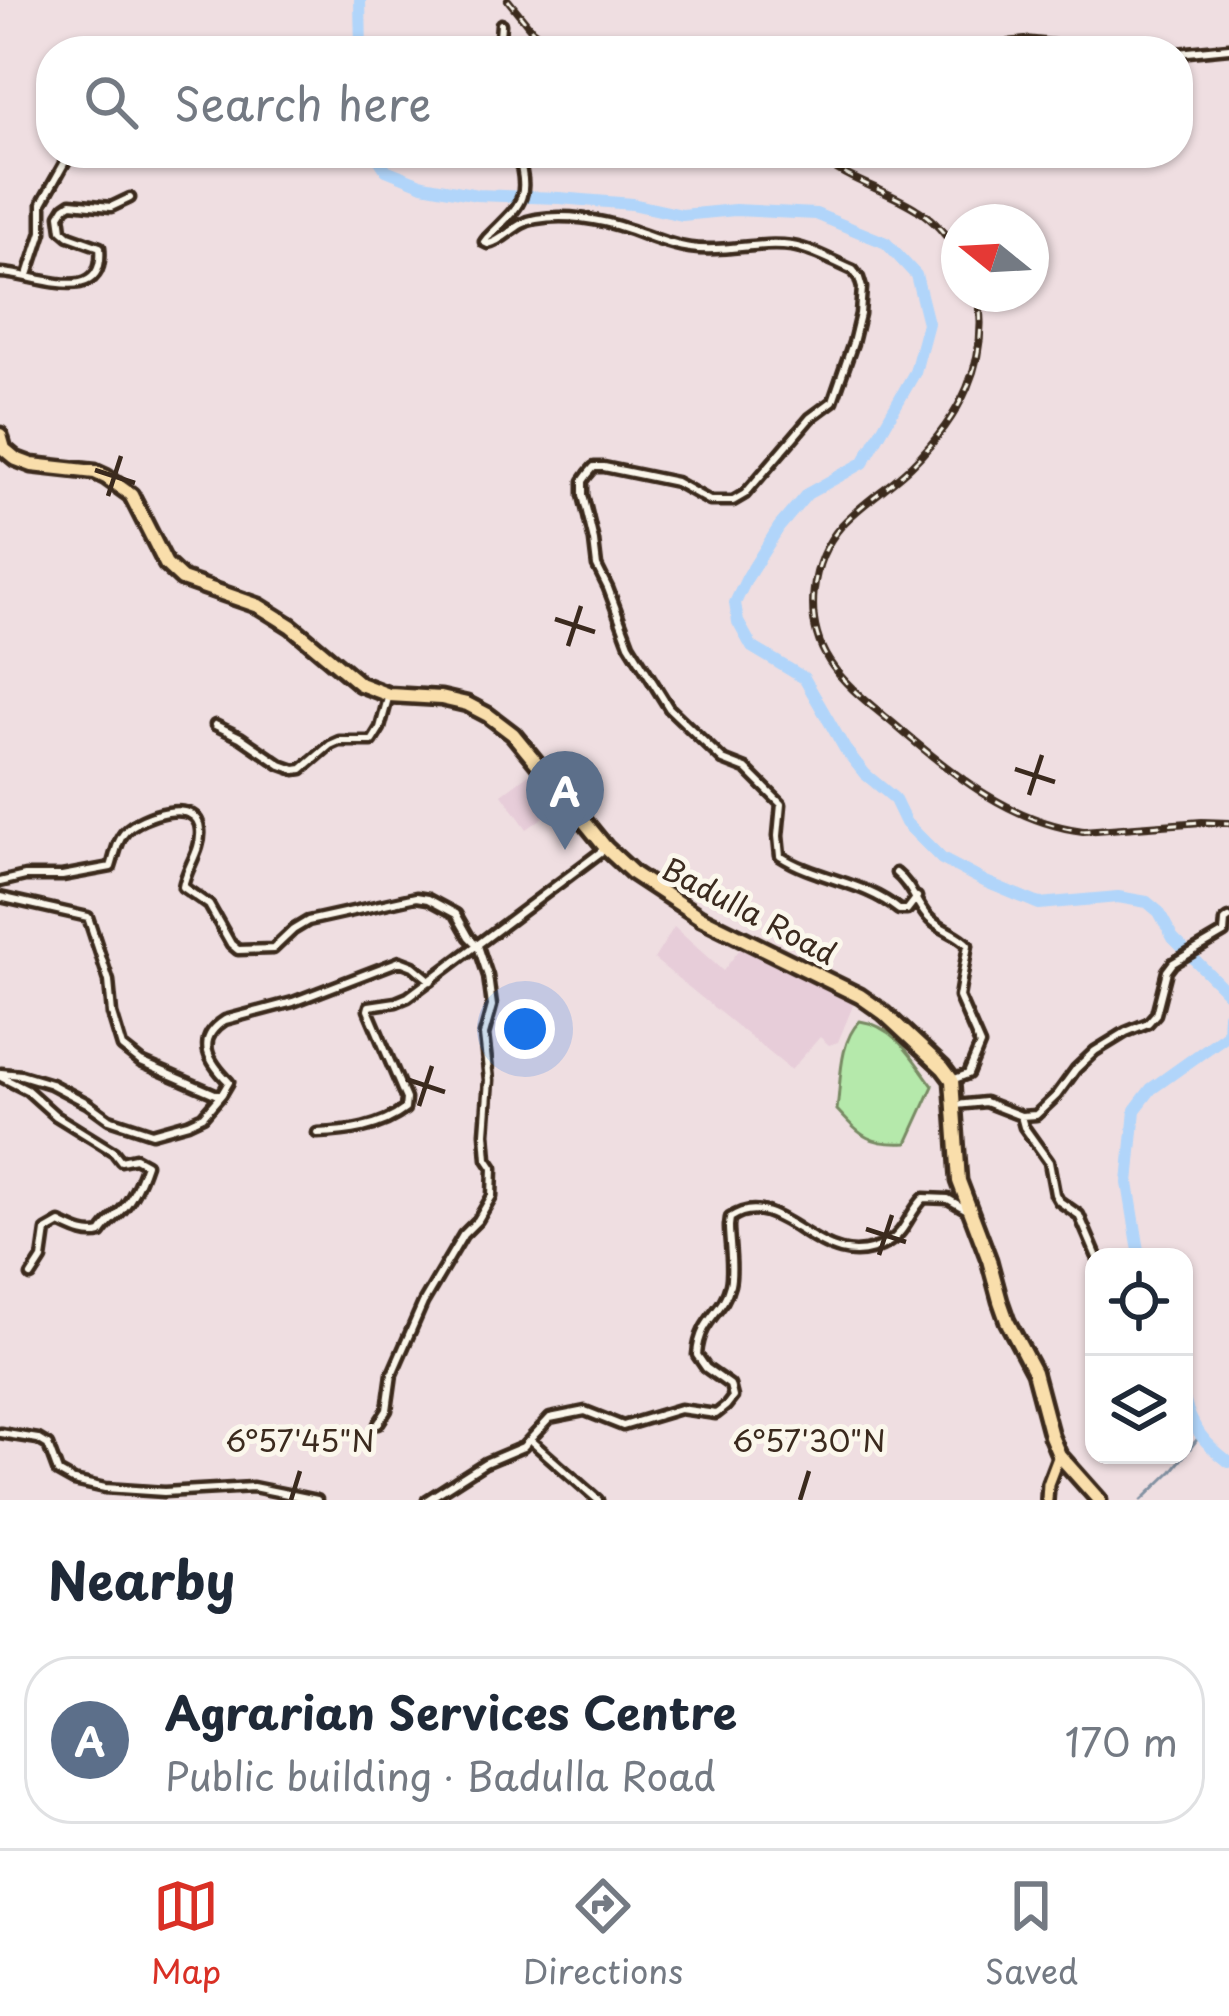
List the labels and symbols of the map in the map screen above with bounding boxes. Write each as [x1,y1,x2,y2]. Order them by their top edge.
north arrow [941,204,1049,312]
pin: A [526,751,604,850]
street label: Badulla Road [655,845,845,975]
your location [495,999,555,1059]
text: 6°57'45"N [225,1417,375,1462]
text: 6°57'30"N [732,1417,886,1462]

